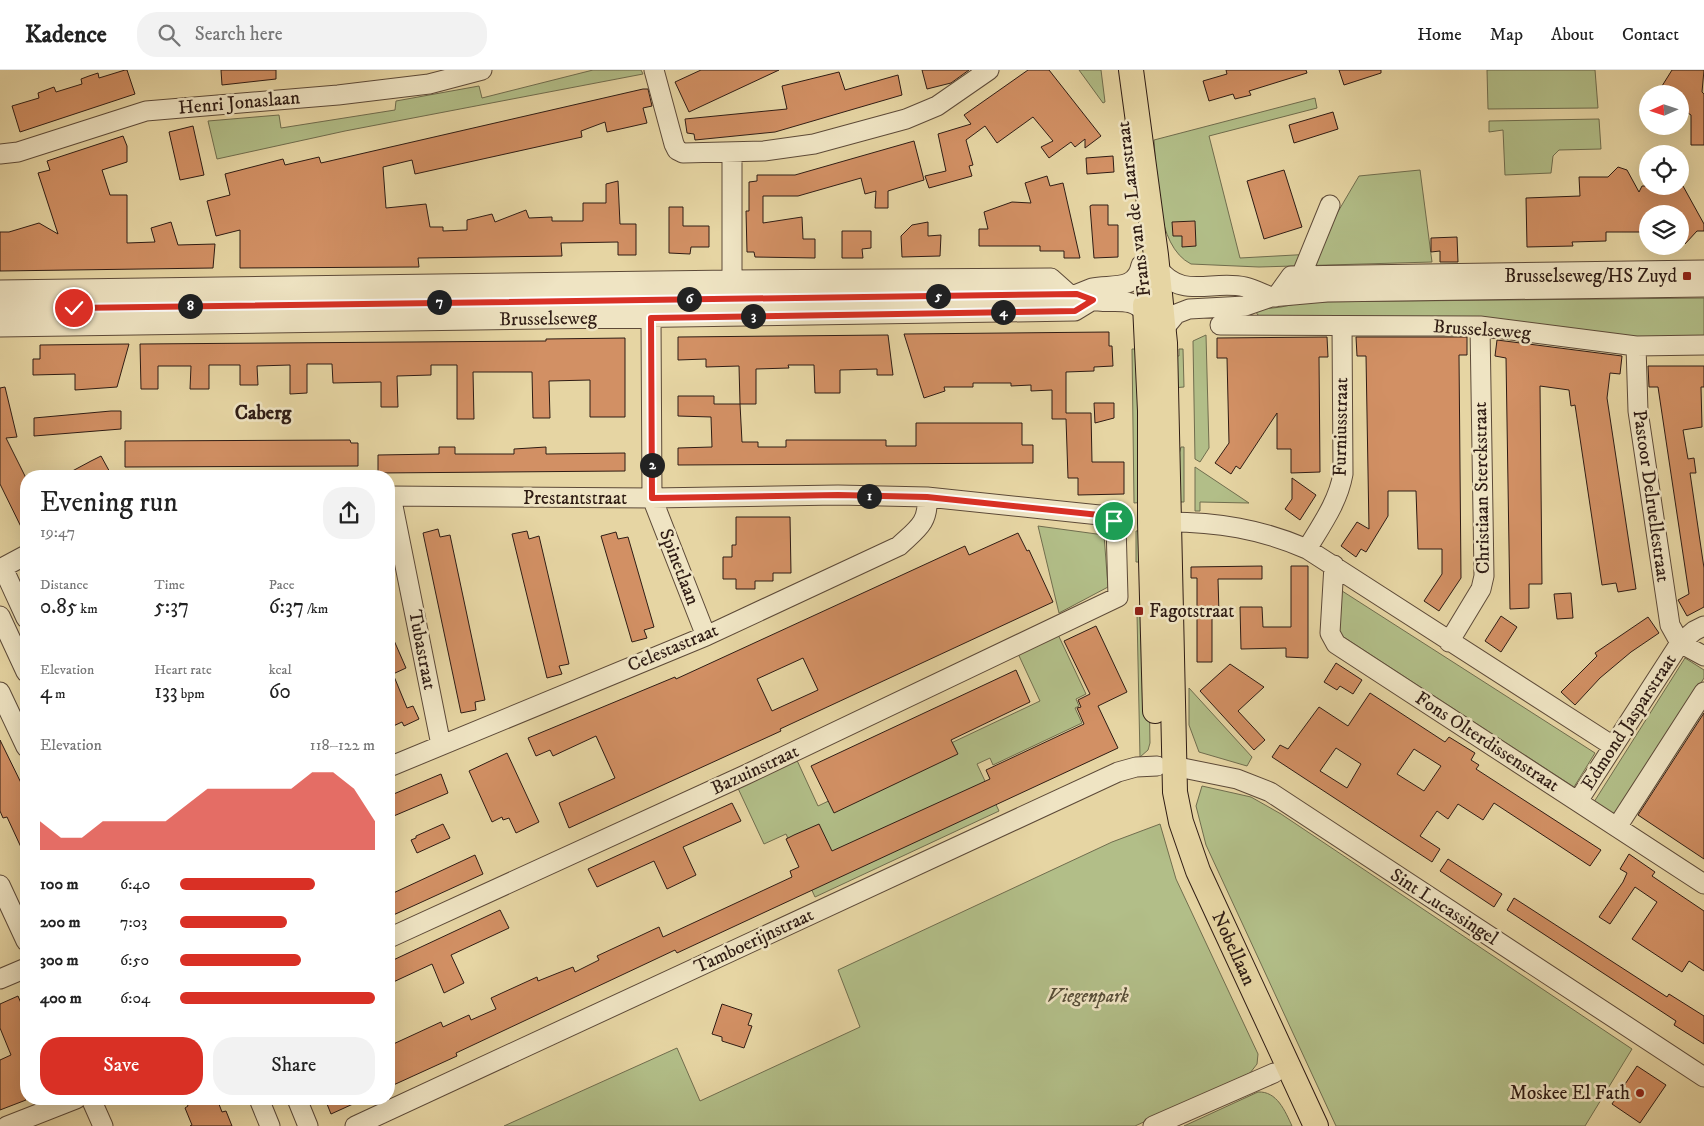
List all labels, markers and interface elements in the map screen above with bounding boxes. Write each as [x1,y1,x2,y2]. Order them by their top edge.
search box [137,12,487,57]
text: Kadence [25,20,107,50]
icon: search [155,21,183,49]
text: Search here [195,23,283,46]
text: Home [1417,24,1462,46]
text: Map [1490,24,1523,46]
text: About [1551,24,1594,46]
text: Contact [1622,24,1679,46]
north arrow [1639,85,1689,135]
map controls [1639,85,1689,255]
street label: Henri Jonaslaan [177,86,301,120]
street label: Frans van de Laarstraat [1112,120,1156,298]
button: locate [1639,145,1689,195]
button: layers [1639,205,1689,255]
place label: Brusselseweg/HS Zuyd [1504,265,1678,288]
marker: Brusselseweg/HS Zuyd [1681,270,1693,282]
pin: 5 [926,284,950,308]
pin: 6 [676,286,702,312]
pin [53,287,95,329]
text: 5 [935,287,942,305]
pin: 7 [426,290,452,314]
text: 6 [686,290,693,308]
text: 7 [436,293,443,311]
icon: check [60,294,88,322]
pin: 8 [178,294,202,318]
text: 8 [187,297,194,315]
pin: 4 [990,300,1016,324]
text: 4 [999,303,1008,321]
pin: 3 [740,304,766,328]
street label: Brusselseweg [499,307,598,331]
text: 3 [751,307,756,325]
street label: Brusselseweg [1432,315,1532,345]
street label: Furniusstraat [1329,377,1353,477]
district label: Caberg [235,401,293,426]
street label: Christiaan Sterckstraat [1469,402,1495,574]
street label: Pastoor Delruellestraat [1628,408,1674,584]
pin: 2 [640,452,664,478]
text: 2 [649,456,656,474]
pin: 1 [856,484,882,508]
text: Evening run [40,485,178,520]
button: share [323,487,375,539]
street label: Prestantstraat [523,487,627,510]
text: 1 [867,487,872,505]
pin [1093,500,1135,542]
icon: arrive [1100,507,1128,535]
text: 19:47 [40,522,75,542]
street label: Spinetlaan [654,526,704,609]
text: Distance [40,576,88,594]
text: Time [154,576,185,594]
text: Pace [269,576,295,594]
text: 0.85 [40,594,77,620]
text: 5:37 [154,594,189,620]
text: 6:37 [269,594,304,620]
text: km [77,600,98,618]
text: /km [304,600,328,618]
place label: Fagotstraat [1149,600,1234,623]
marker: Fagotstraat [1133,605,1145,617]
street label: Tubastraat [403,608,441,692]
street label: Celestastraat [624,619,722,677]
street label: Edmond Jasparstraat [1576,650,1682,794]
text: Elevation [40,661,94,679]
text: Heart rate [154,661,212,679]
text: kcal [269,661,292,679]
text: 4 [40,679,52,705]
text: 133 [154,679,178,705]
text: 60 [269,679,291,705]
text: m [52,685,66,703]
text: bpm [178,685,205,703]
street label: Fons Olterdissenstraat [1411,687,1563,797]
text: Elevation [40,735,102,755]
text: 118–122 m [310,735,375,755]
street label: Bazuinstraat [708,740,802,800]
street label: Sint Lucassingel [1386,864,1503,951]
text: 100 m [40,874,79,894]
text: 6:40 [120,874,150,894]
street label: Tamboerijnstraat [691,903,817,979]
street label: Nobellaan [1207,908,1261,989]
text: 200 m [40,912,81,932]
text: 7:03 [120,912,147,932]
text: 300 m [40,950,79,970]
text: 6:50 [120,950,149,970]
park label: Viegenpark [1047,985,1129,1009]
text: 400 m [40,988,82,1008]
text: 6:04 [120,988,150,1008]
button: Save [40,1037,203,1095]
button: Share [213,1037,375,1095]
place label: Moskee El Fath [1510,1082,1630,1105]
marker: Moskee El Fath [1634,1087,1646,1099]

